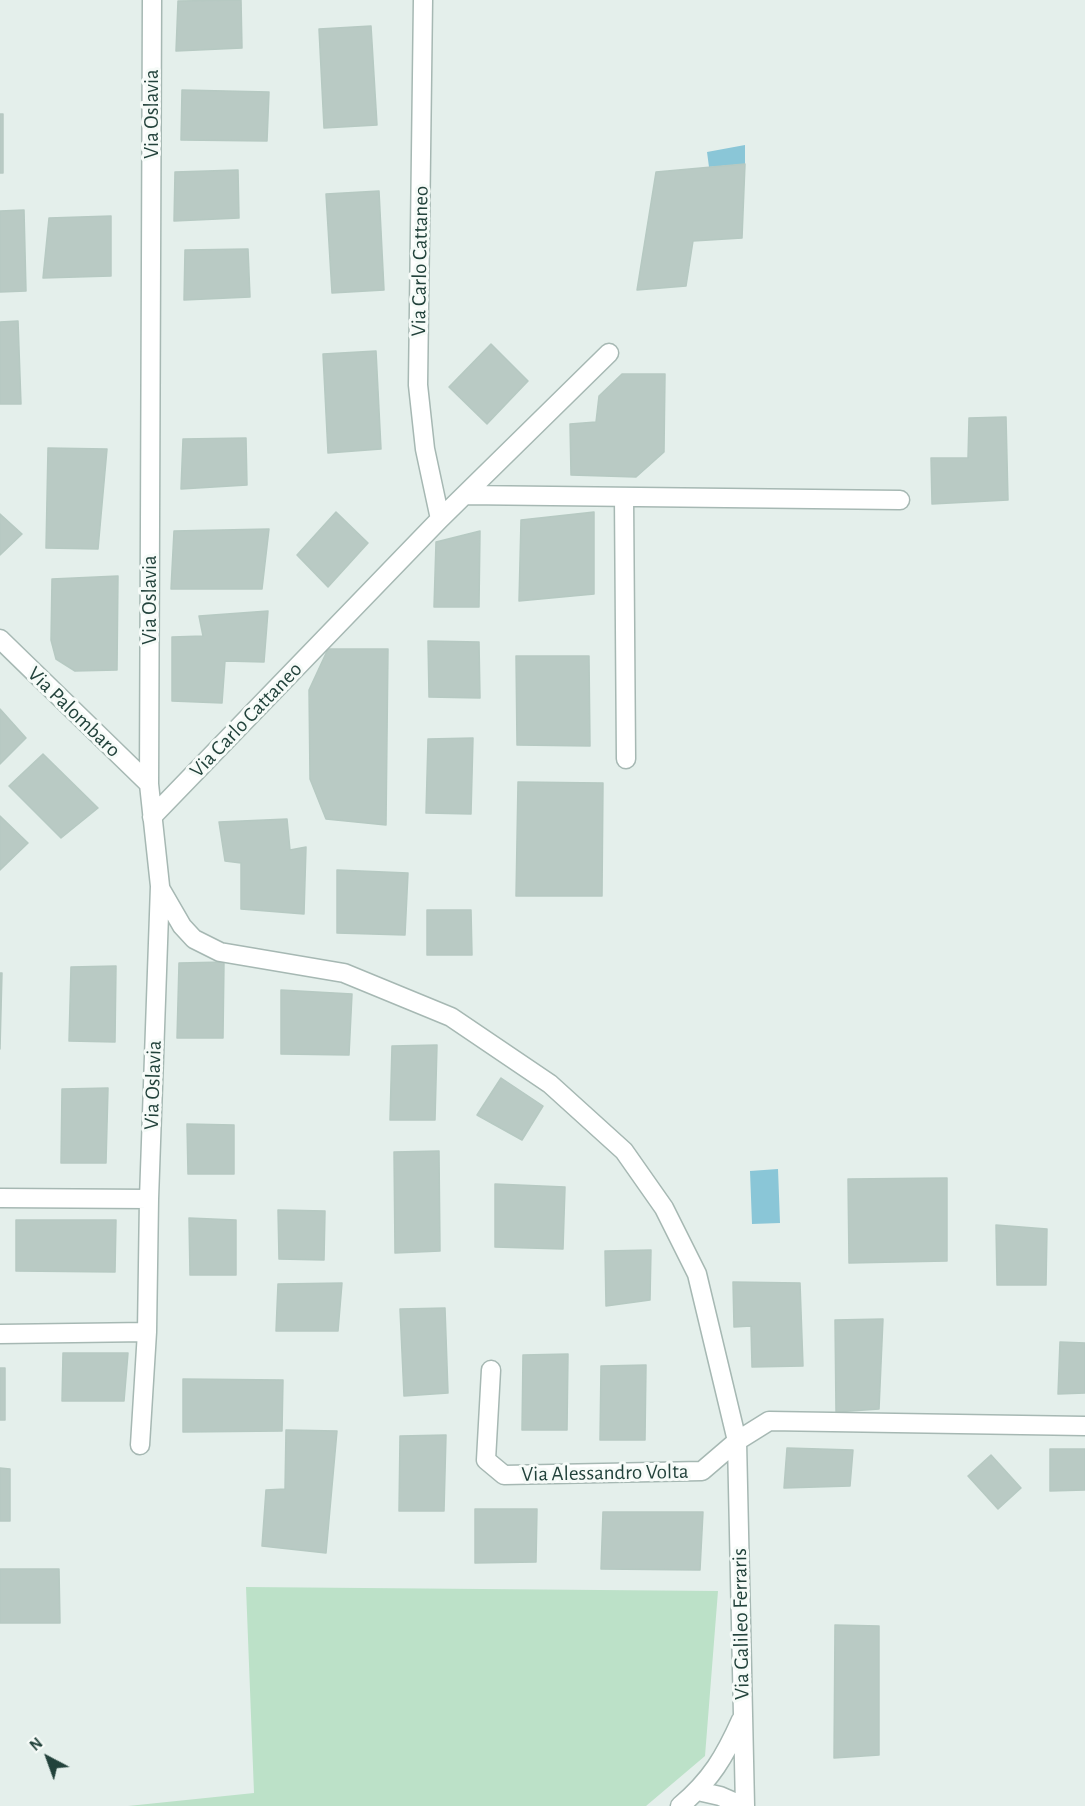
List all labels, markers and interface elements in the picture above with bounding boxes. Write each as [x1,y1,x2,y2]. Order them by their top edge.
street label: Via Oslavia [139,69,165,159]
street label: Via Carlo Cattaneo [406,185,434,337]
street label: Via Oslavia [137,555,163,645]
street label: Via Carlo Cattaneo [185,657,307,783]
street label: Via Palombaro [22,661,126,763]
street label: Via Oslavia [139,1040,167,1130]
street label: Via Alessandro Volta [521,1459,689,1487]
street label: Via Galileo Ferraris [727,1548,755,1700]
north arrow [18,1728,78,1788]
text: N [27,1735,46,1754]

